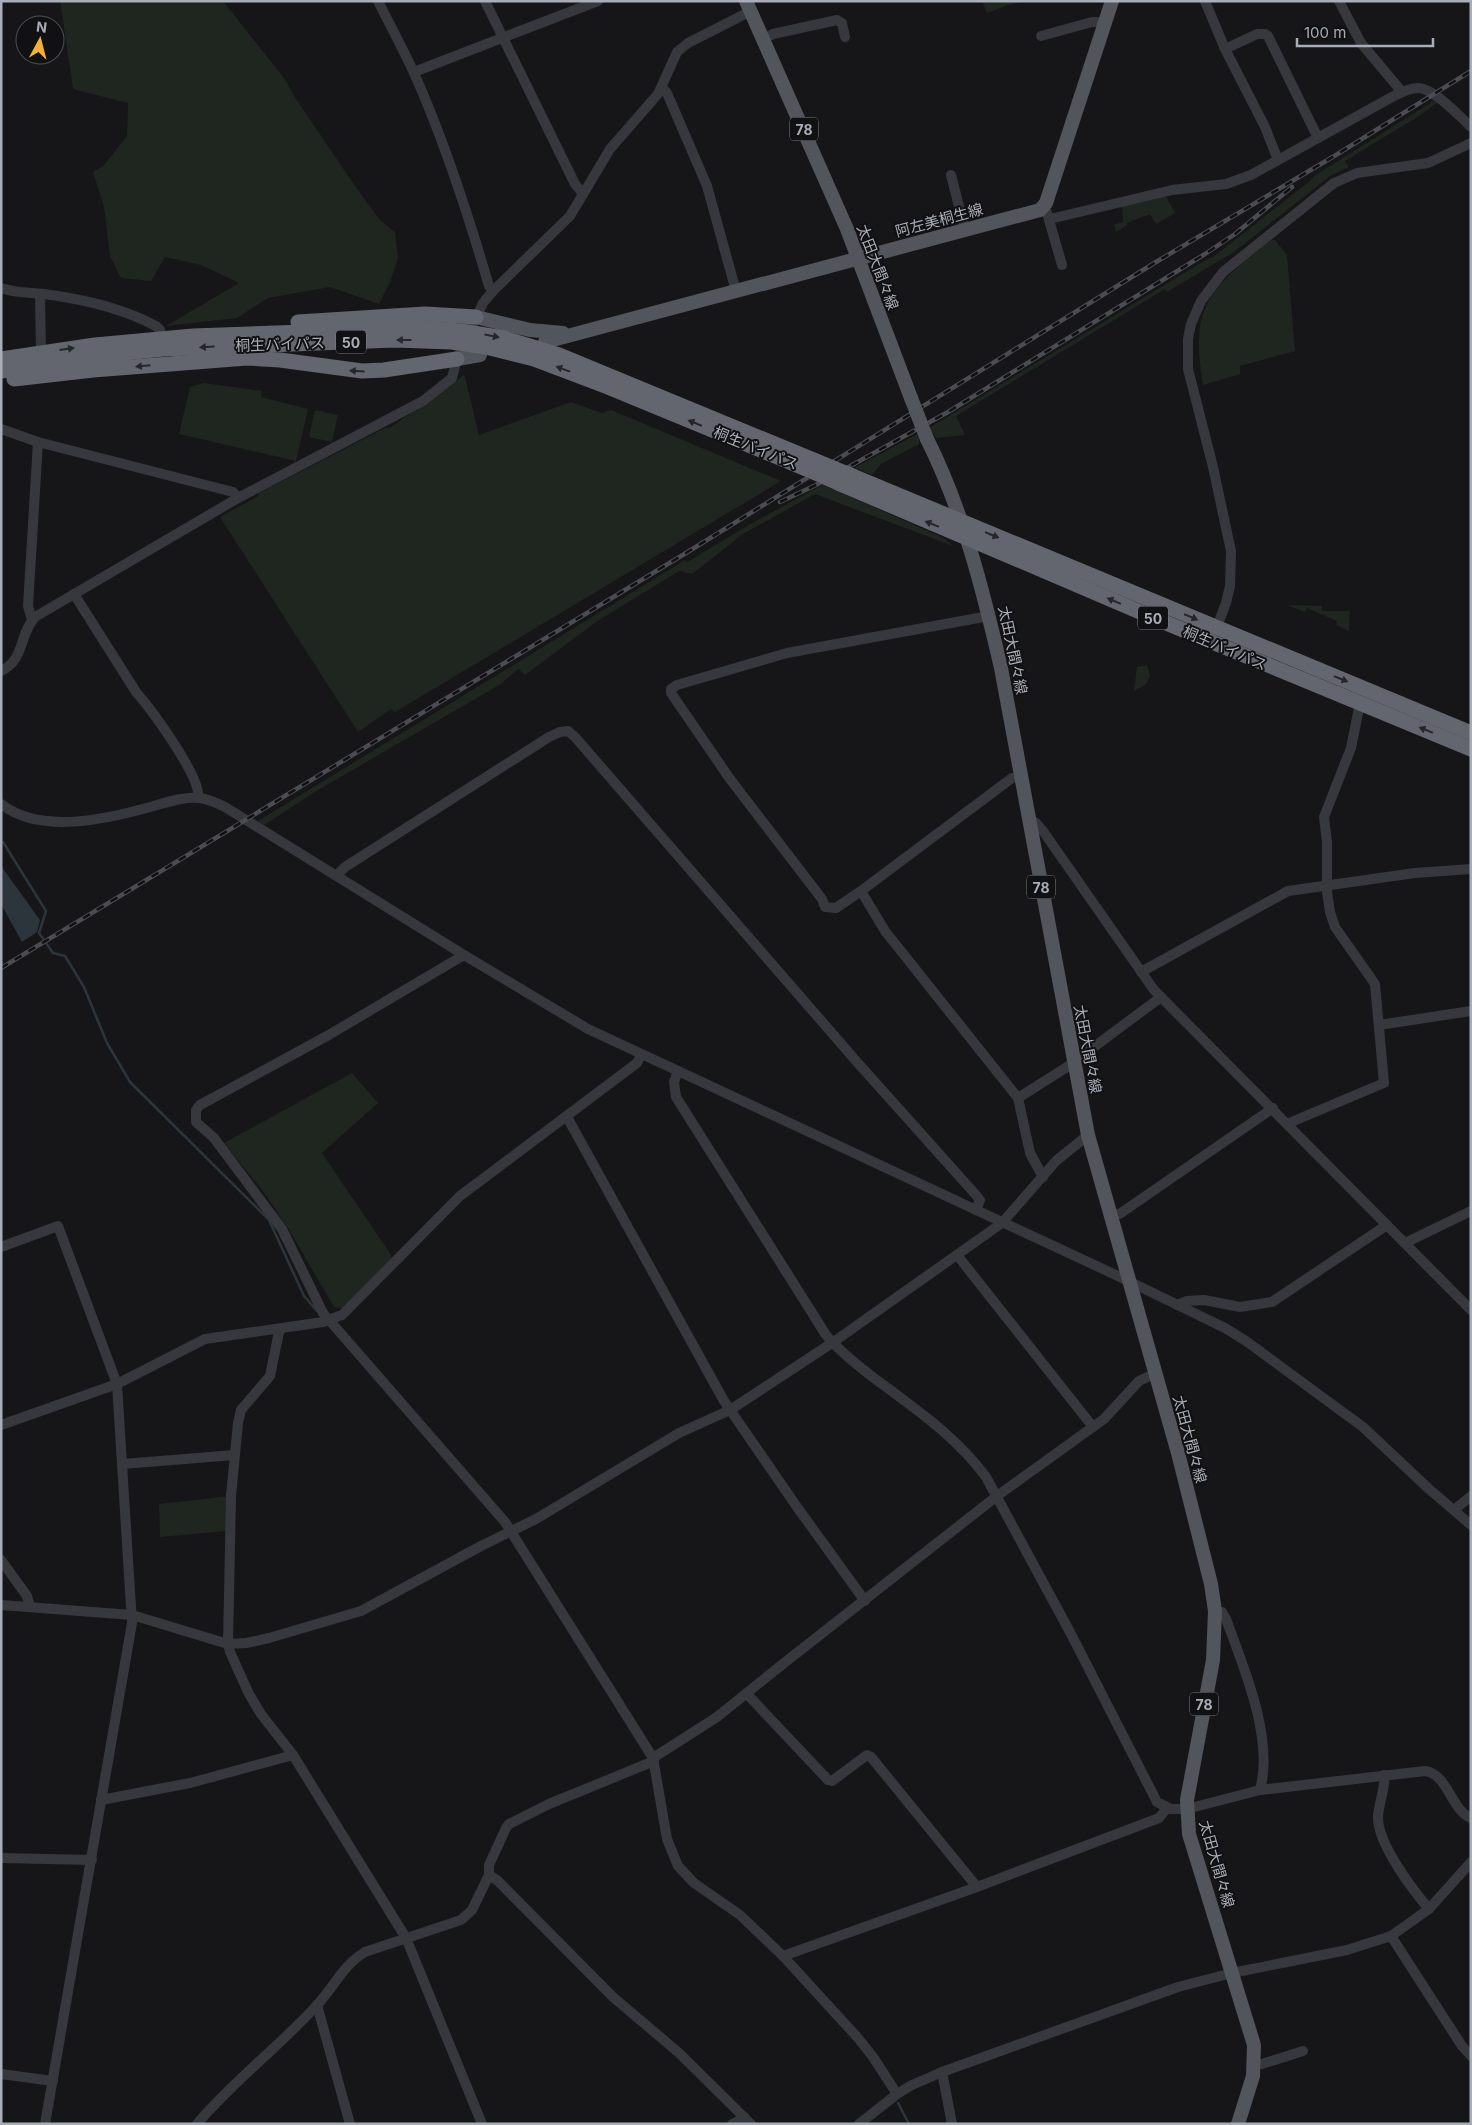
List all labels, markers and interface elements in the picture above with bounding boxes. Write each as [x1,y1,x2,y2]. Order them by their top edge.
north arrow [15,15,65,65]
scale bar [1297,15,1433,47]
text: N [35,18,48,36]
text: 100 m [1304,23,1346,42]
road number: 78 [790,118,818,140]
street label: 阿左美桐生線 [893,199,985,241]
street label: 太田大間々線 [853,222,903,312]
road number: 50 [336,331,366,354]
one-way arrow [484,332,500,340]
street label: 桐生バイパス [235,333,325,355]
one-way arrow [396,336,412,344]
one-way arrow [198,343,214,351]
one-way arrow [59,344,75,352]
one-way arrow [135,362,151,370]
one-way arrow [555,365,570,373]
one-way arrow [348,366,364,374]
one-way arrow [687,419,702,427]
street label: 桐生バイパス [711,422,801,474]
one-way arrow [924,520,939,528]
one-way arrow [985,531,999,539]
one-way arrow [1107,596,1121,604]
street label: 太田大間々線 [994,604,1032,696]
road number: 50 [1138,606,1168,630]
one-way arrow [1184,613,1199,621]
street label: 桐生バイパス [1180,622,1270,674]
one-way arrow [1334,676,1348,684]
one-way arrow [1419,726,1433,734]
road number: 78 [1027,876,1055,899]
street label: 太田大間々線 [1070,1003,1106,1095]
street label: 太田大間々線 [1169,1393,1211,1485]
road number: 78 [1190,1692,1218,1716]
street label: 太田大間々線 [1195,1818,1239,1910]

